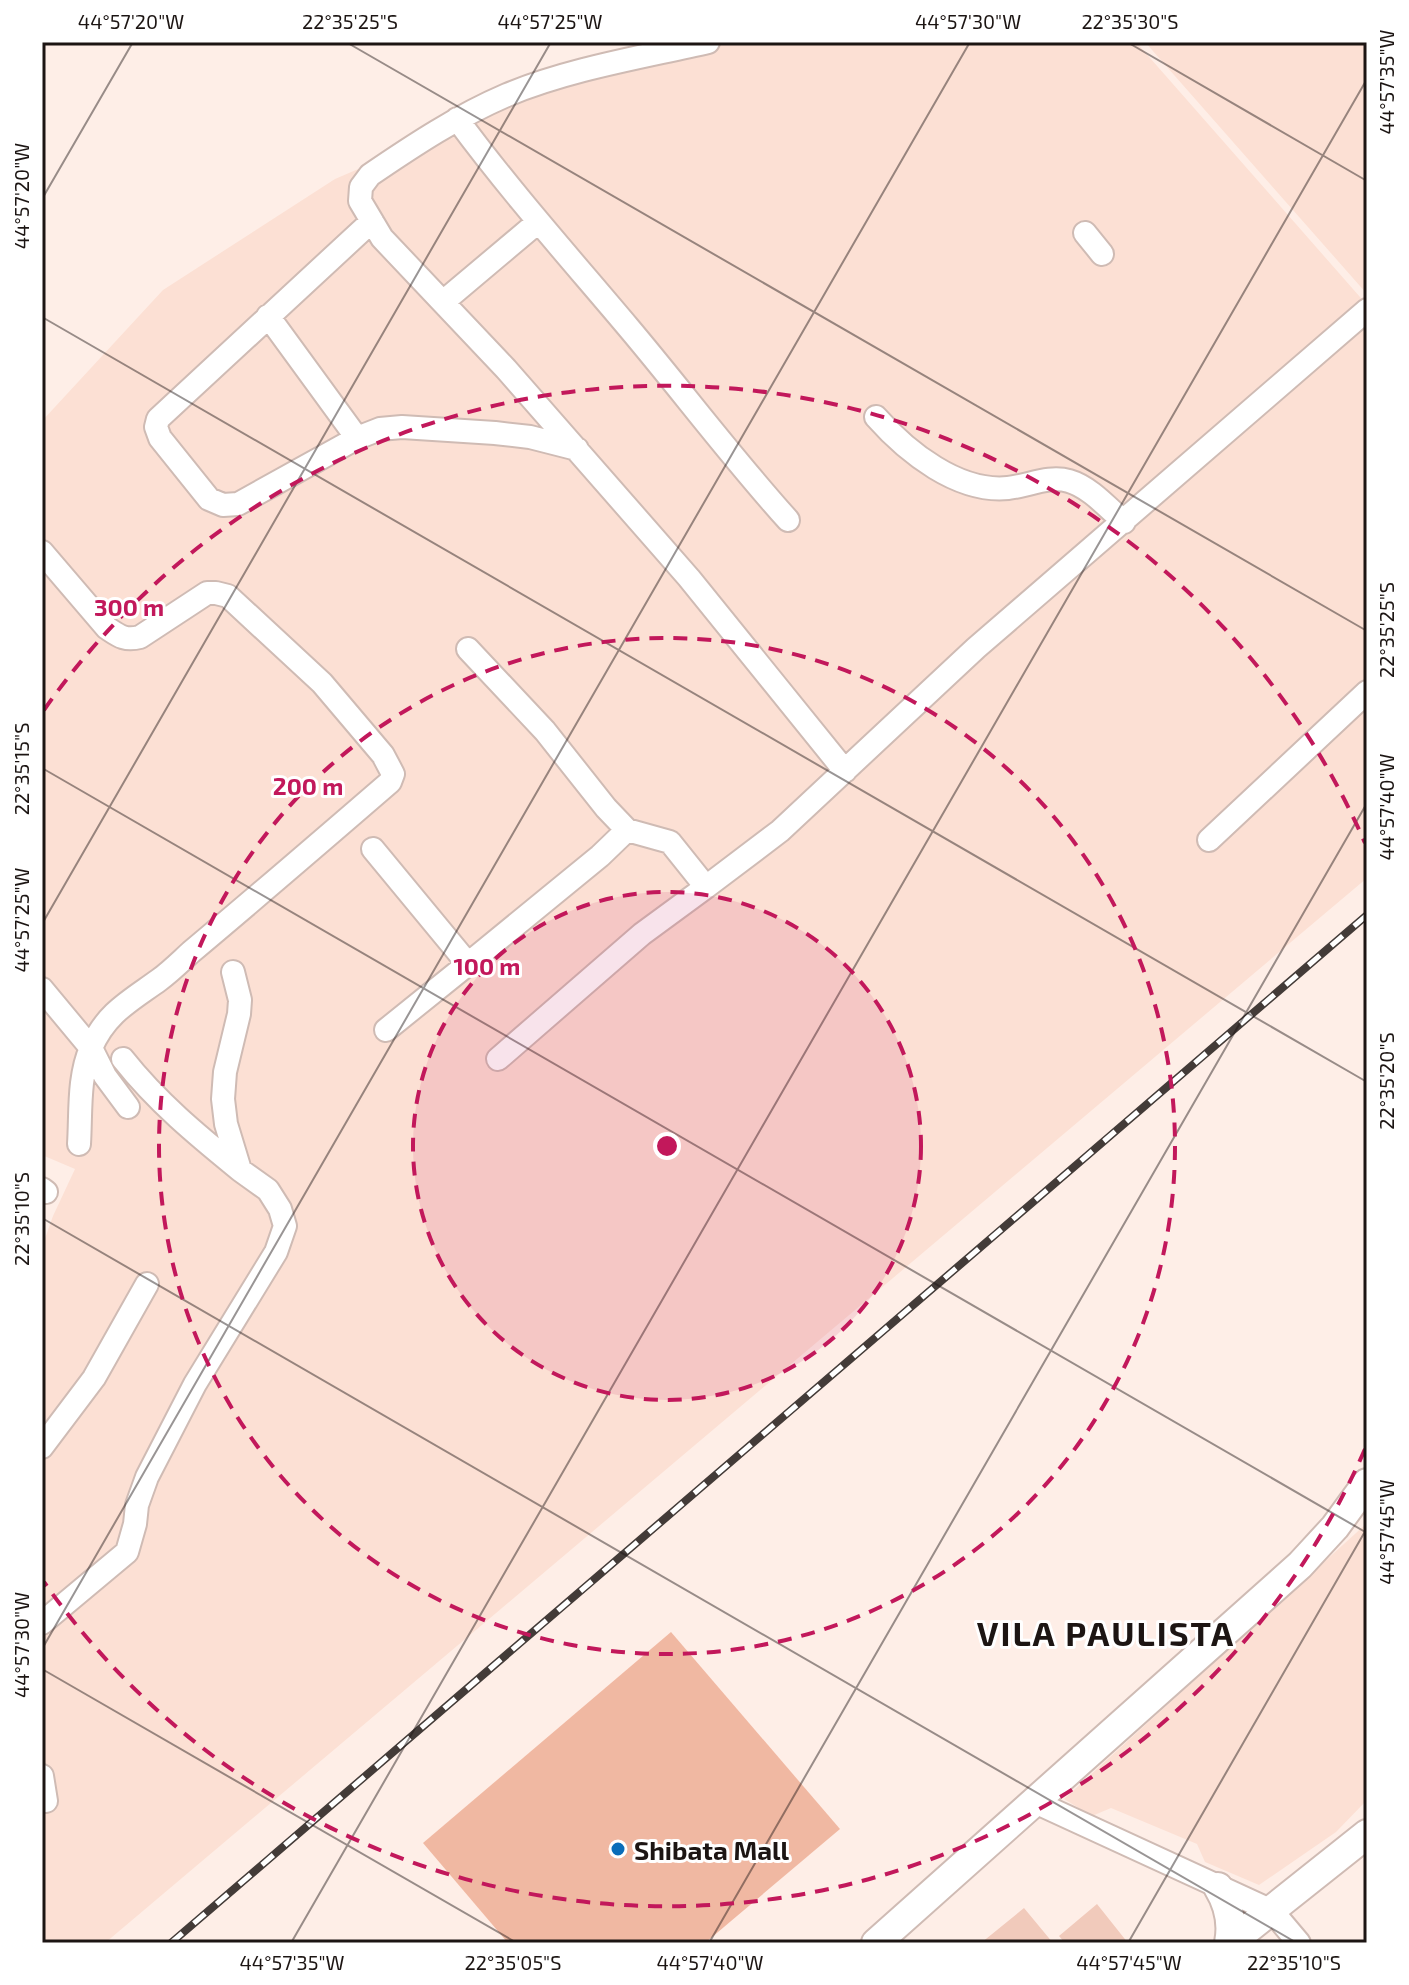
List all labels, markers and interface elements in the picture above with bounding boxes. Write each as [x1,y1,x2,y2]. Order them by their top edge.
text: 44°57'20"W [78,9,184,33]
text: 22°35'25"S [302,9,398,33]
text: 44°57'25"W [498,9,603,33]
text: 44°57'30"W [915,9,1021,33]
text: 22°35'30"S [1081,9,1179,33]
text: 44°57'35"W [1374,30,1398,134]
text: 44°57'20"W [9,143,33,249]
text: 22°35'25"S [1374,582,1398,678]
text: 300 m [94,592,164,621]
text: 22°35'15"S [9,723,33,815]
text: 44°57'40"W [1374,753,1398,860]
text: 200 m [273,771,343,800]
text: 44°57'25"W [9,867,33,972]
text: 100 m [454,951,520,980]
text: 22°35'20"S [1374,1032,1398,1130]
centre of rings [653,1132,681,1160]
text: 22°35'10"S [9,1172,33,1266]
text: 44°57'45"W [1374,1479,1398,1585]
text: 44°57'30"W [9,1592,33,1698]
district label: VILA PAULISTA [977,1612,1235,1653]
place label: Shibata Mall [634,1834,790,1865]
marker: Shibata Mall [609,1840,627,1858]
text: 44°57'35"W [240,1950,344,1974]
text: 22°35'05"S [465,1950,561,1974]
text: 44°57'40"W [657,1950,764,1974]
text: 44°57'45"W [1076,1950,1182,1974]
text: 22°35'10"S [1247,1950,1341,1974]

